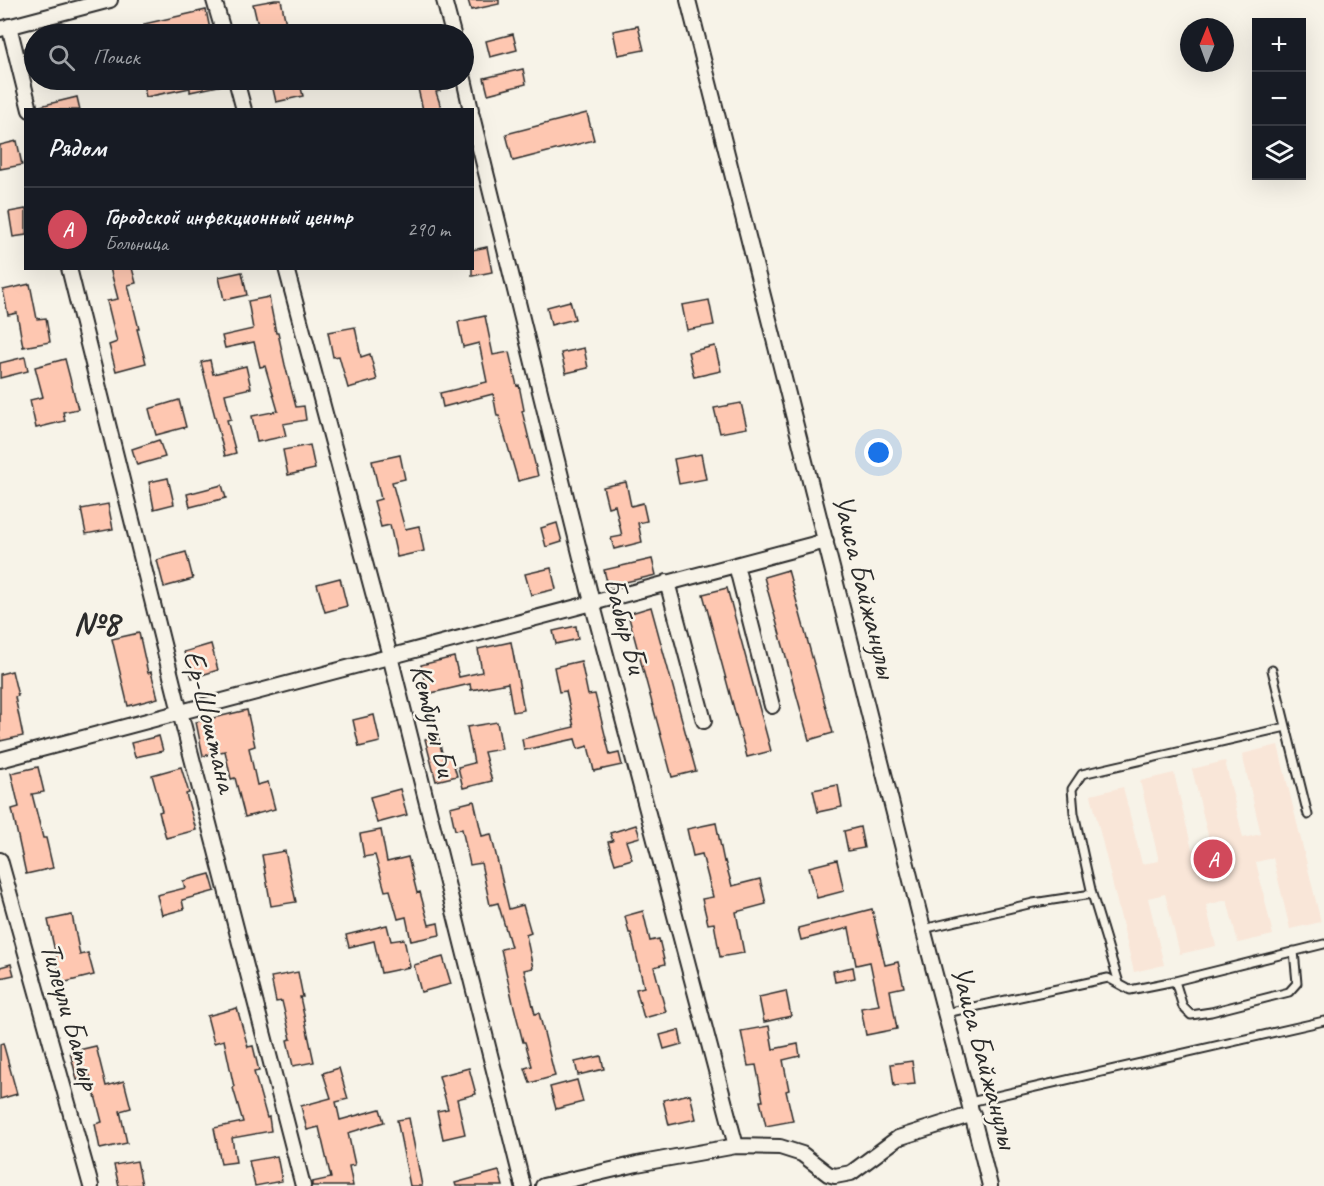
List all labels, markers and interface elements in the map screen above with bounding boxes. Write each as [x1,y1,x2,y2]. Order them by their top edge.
north arrow [1180,18,1234,72]
map controls [1252,18,1306,180]
button: + [1252,18,1306,72]
search box [24,24,474,90]
icon: search [45,41,78,74]
text: Поиск [93,43,139,71]
button: − [1252,72,1306,126]
button: layers [1252,126,1306,180]
text: Рядом [48,131,106,164]
text: Городской инфекционный центр [105,203,352,231]
text: A [62,217,73,242]
text: 290 m [407,217,450,242]
text: Больница [105,231,168,256]
your location [864,438,893,467]
street label: Уаиса Байжанулы [824,490,907,684]
street label: Бабыр Би [595,573,658,679]
district label: №8 [73,600,123,646]
street label: Ер-Шоштана [175,646,248,798]
street label: Кетбугы Би [402,660,467,782]
pin: A [1194,836,1232,882]
street label: Тилеули Батыр [32,938,111,1096]
street label: Уаиса Байжанулы [942,962,1028,1155]

